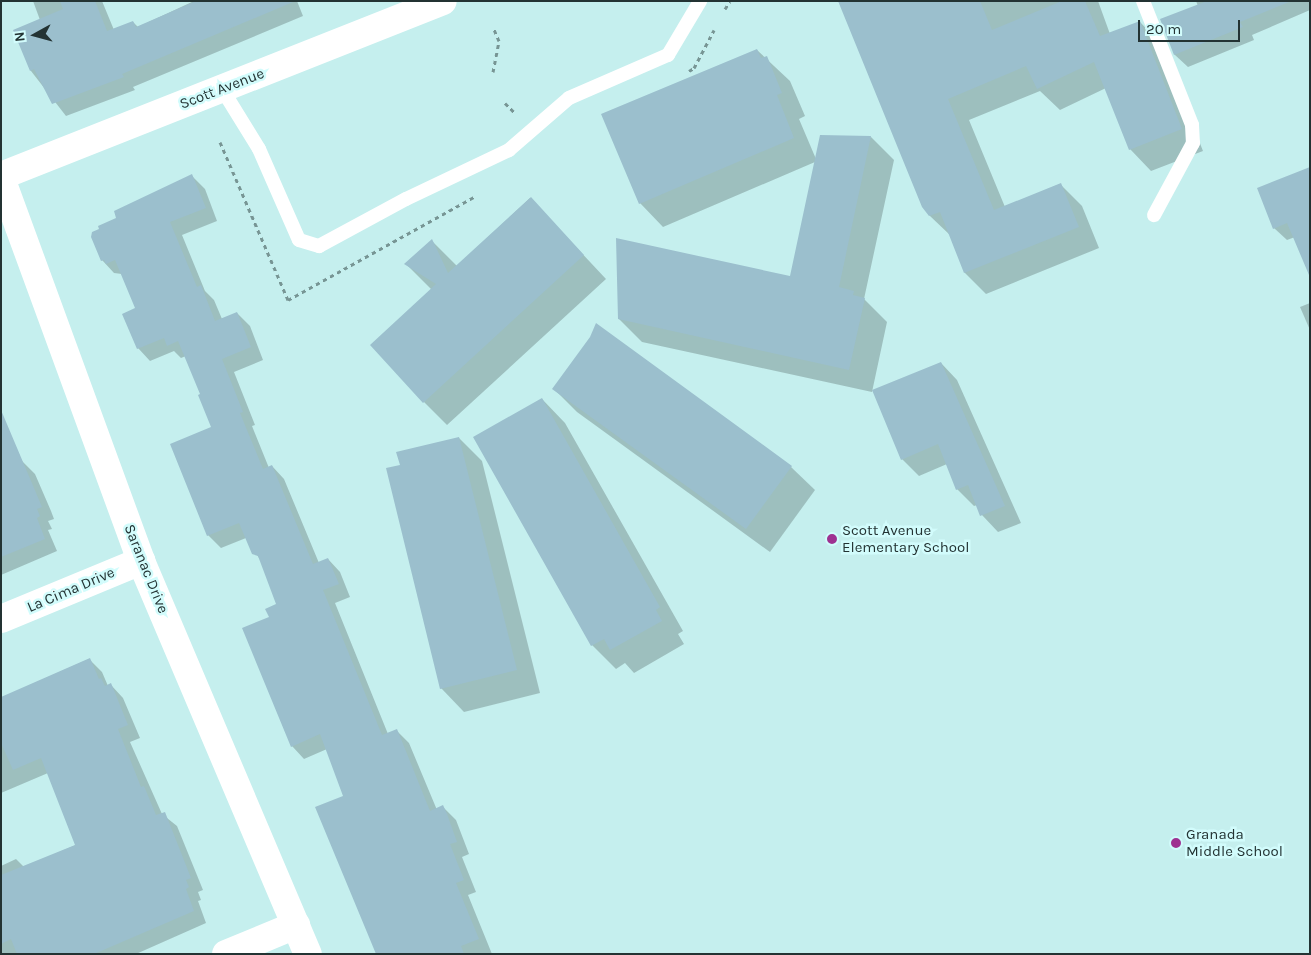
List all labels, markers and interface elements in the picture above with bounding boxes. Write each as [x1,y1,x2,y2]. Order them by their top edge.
north arrow [10,10,60,60]
scale bar [1141,10,1244,42]
text: 20 m [1146,20,1181,38]
text: N [11,31,29,43]
street label: Scott Avenue [177,65,267,113]
place label: Scott Avenue Elementary School [842,521,969,556]
street label: Saranac Drive [120,522,172,616]
marker: Scott Avenue Elementary School [826,533,838,545]
street label: La Cima Drive [25,563,117,617]
place label: Granada Middle School [1186,825,1283,860]
marker: Granada Middle School [1170,837,1182,849]

